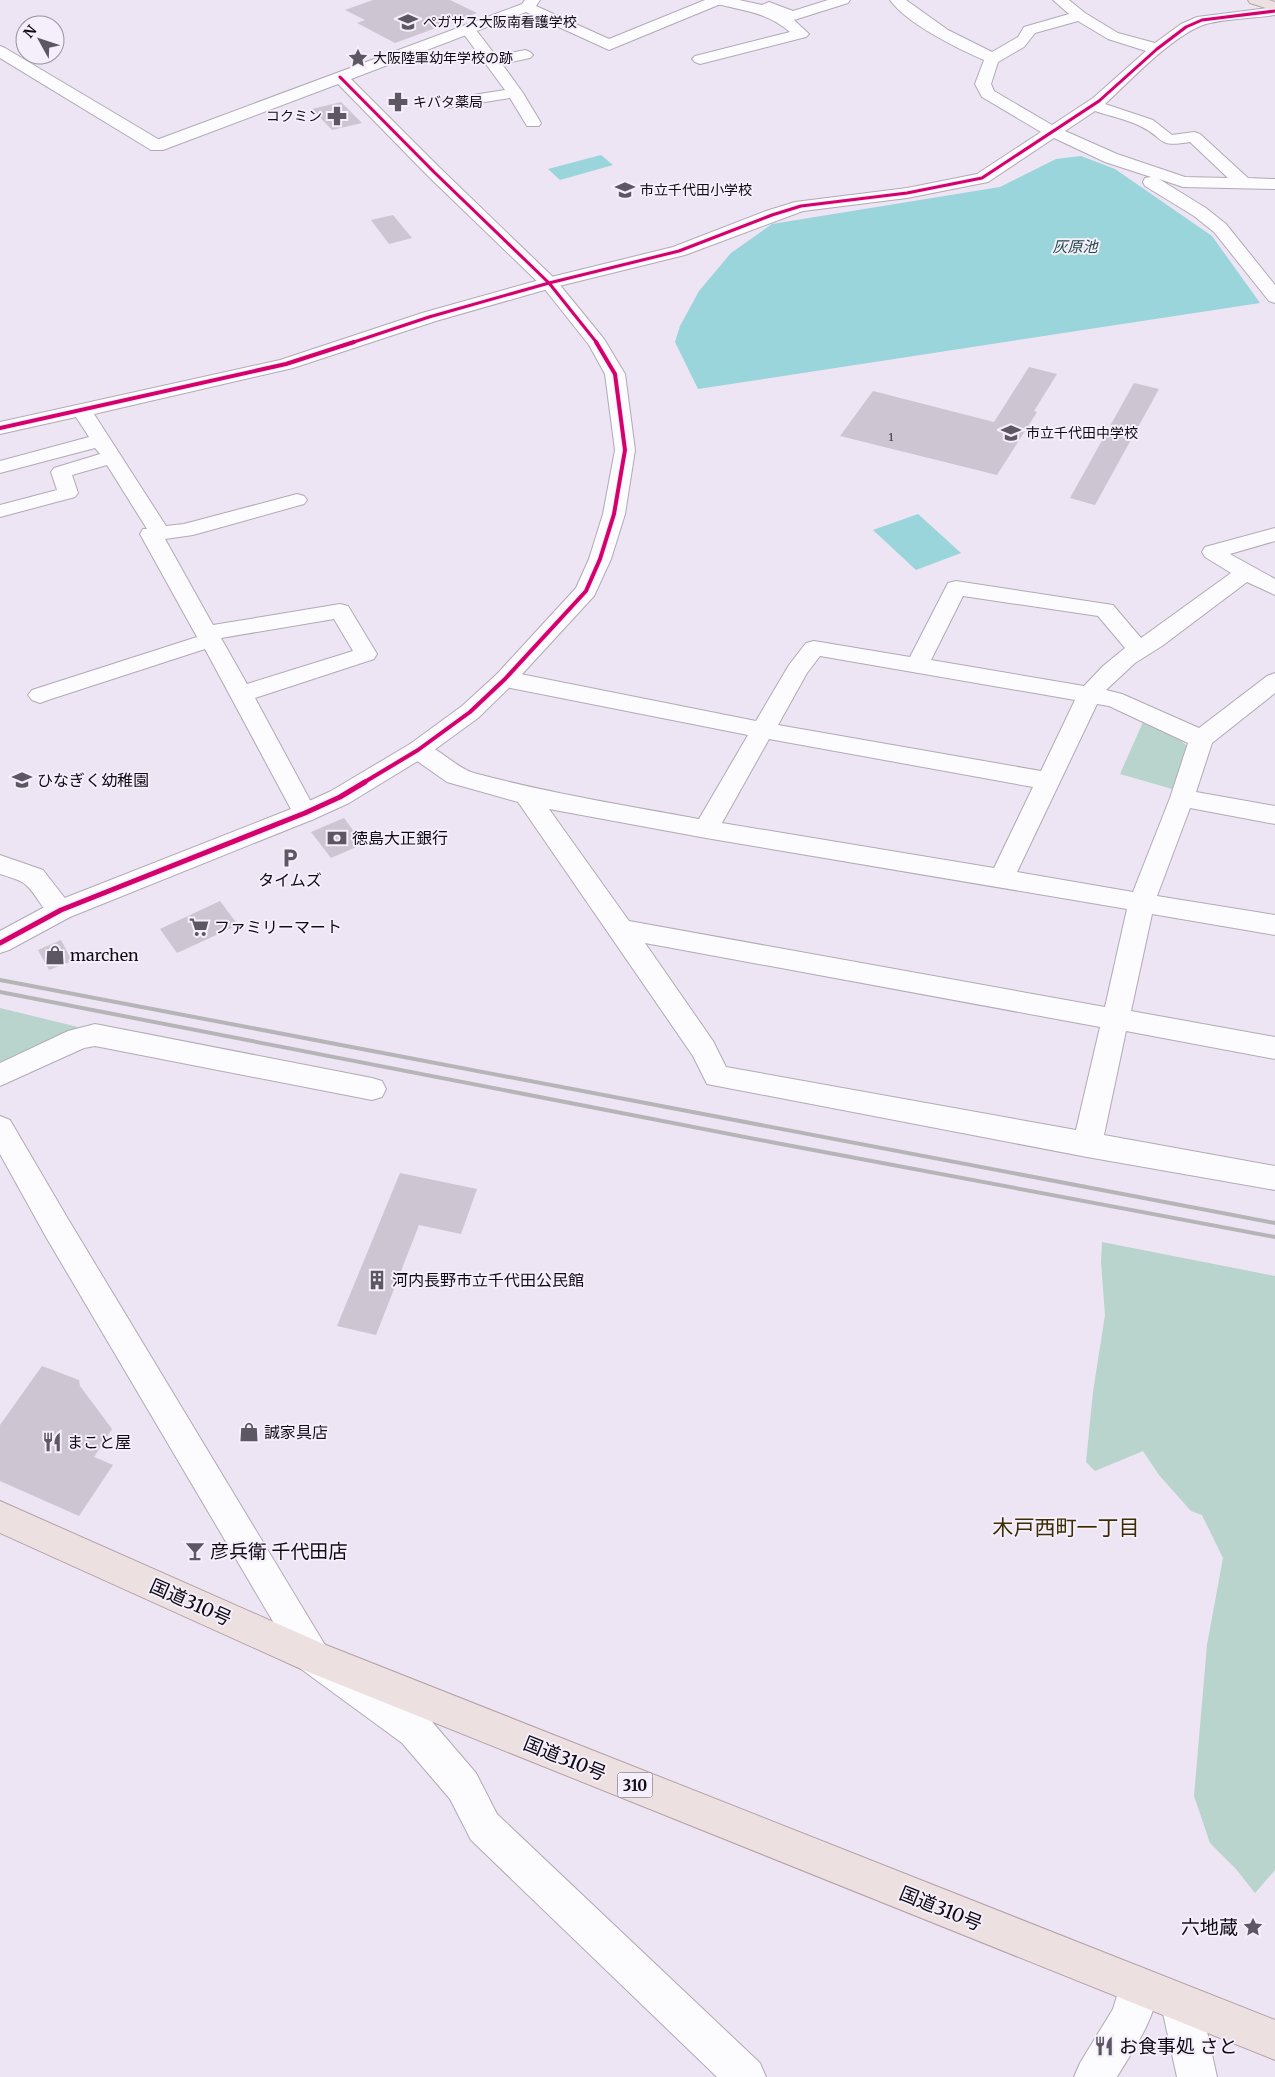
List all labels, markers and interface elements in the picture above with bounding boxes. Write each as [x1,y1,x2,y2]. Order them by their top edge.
school or university icon: ぺガサス大阪南看護学校 [397,11,419,33]
place label: ぺガサス大阪南看護学校 [423,13,577,31]
north arrow [15,15,65,65]
text: N [20,22,40,42]
place icon: 大阪陸軍幼年学校の跡 [347,47,369,69]
place label: 大阪陸軍幼年学校の跡 [373,49,513,67]
pharmacy icon: キバタ薬局 [387,91,409,113]
place label: キバタ薬局 [413,93,483,111]
pharmacy icon: コクミン [326,105,348,127]
place label: コクミン [266,107,322,125]
school or university icon: 市立千代田小学校 [614,179,636,201]
place label: 市立千代田小学校 [640,181,752,199]
water label: 灰原池 [1052,237,1099,256]
school or university icon: 市立千代田中学校 [1000,422,1022,444]
place label: 市立千代田中学校 [1026,424,1138,442]
house number: 1 [889,430,894,444]
school or university icon: ひなぎく幼稚園 [11,769,33,791]
place label: ひなぎく幼稚園 [37,770,149,790]
bank icon: 徳島大正銀行 [326,827,348,849]
place label: 徳島大正銀行 [352,828,448,848]
parking icon: タイムズ [279,847,301,869]
place label: タイムズ [258,870,322,890]
supermarket icon: ファミリーマート [188,916,210,938]
place label: ファミリーマート [214,917,342,937]
shop icon: marchen [44,944,66,966]
place label: marchen [70,945,139,965]
building icon: 河内長野市立千代田公民館 [366,1269,388,1291]
place label: 河内長野市立千代田公民館 [392,1270,584,1290]
shop icon: 誠家具店 [238,1421,260,1443]
place label: 誠家具店 [264,1422,328,1442]
restaurant icon: まこと屋 [41,1431,63,1453]
place label: まこと屋 [67,1432,131,1452]
district label: 木戸西町一丁目 [993,1514,1140,1541]
place label: 彦兵衛 千代田店 [210,1539,348,1563]
bar icon: 彦兵衛 千代田店 [184,1540,206,1562]
street label: 国道310号 [146,1573,236,1631]
street label: 国道310号 [520,1731,610,1785]
road number: 310 [618,1772,652,1798]
street label: 国道310号 [896,1881,986,1935]
place label: 六地蔵 [1181,1915,1238,1939]
place icon: 六地蔵 [1242,1916,1264,1938]
place label: お食事処 さと [1119,2034,1238,2058]
restaurant icon: お食事処 さと [1093,2035,1115,2057]

